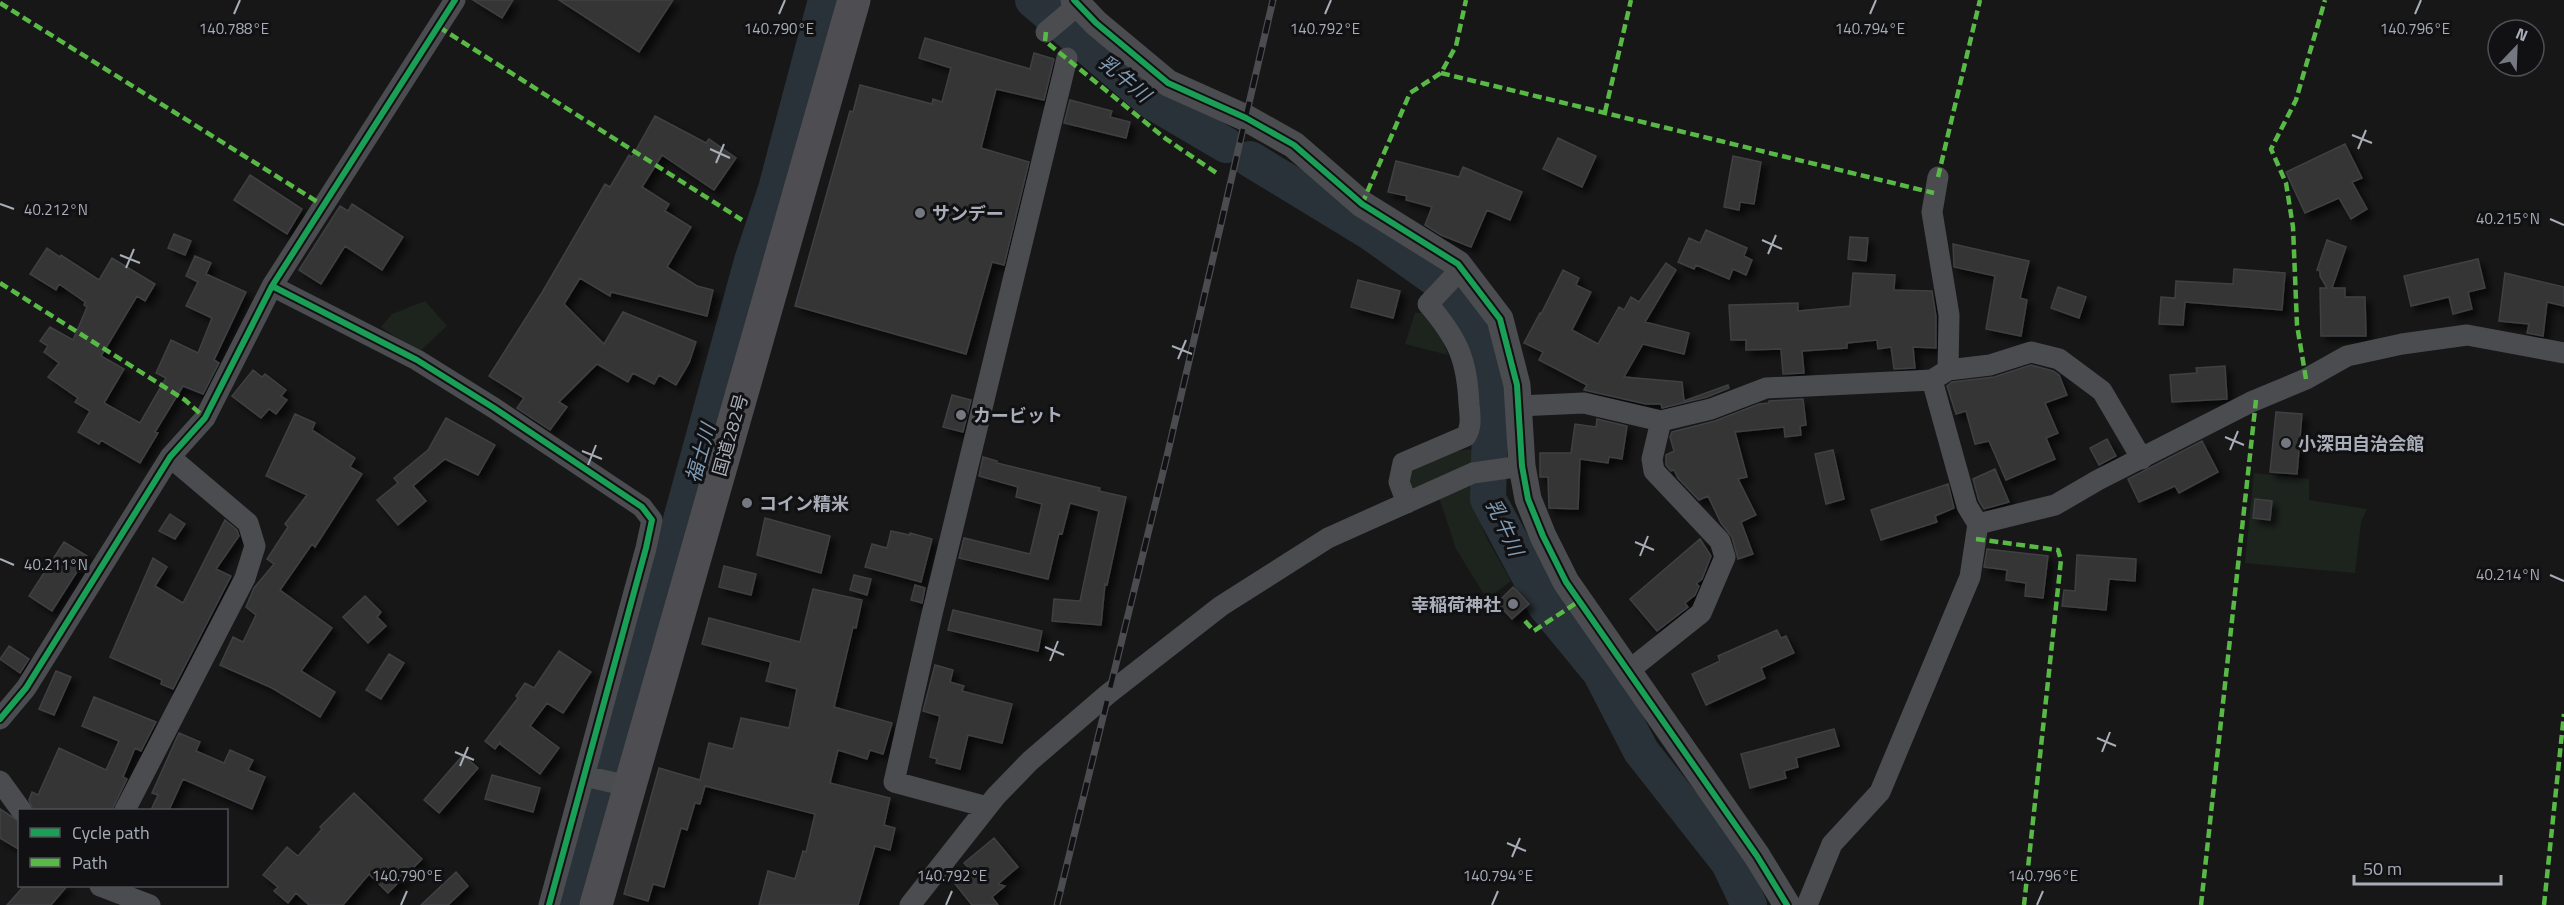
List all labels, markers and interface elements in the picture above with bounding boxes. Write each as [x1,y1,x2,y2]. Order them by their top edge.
text: 140.788°E [199,17,269,40]
text: 140.790°E [744,17,814,40]
text: 140.792°E [1290,17,1360,40]
text: 140.794°E [1835,17,1905,40]
text: 140.796°E [2380,17,2450,40]
north arrow [2486,18,2546,78]
text: N [2512,21,2532,47]
water label: 乳牛川 [1092,47,1159,110]
text: 40.212°N [24,198,88,221]
place label: サンデー [932,200,1004,227]
marker: サンデー [913,206,927,220]
text: 40.215°N [2476,207,2540,230]
street label: 国道282号 [705,391,755,479]
place label: カービット [973,402,1063,429]
marker: カービット [954,408,968,422]
water label: 福士川 [677,418,724,486]
place label: 小深田自治会館 [2298,430,2424,457]
marker: 小深田自治会館 [2279,436,2293,450]
place label: コイン精米 [759,490,849,517]
water label: 乳牛川 [1478,493,1533,563]
marker: コイン精米 [740,496,754,510]
text: 40.211°N [24,553,88,576]
text: 40.214°N [2476,563,2540,586]
place label: 幸稲荷神社 [1411,591,1501,618]
marker: 幸稲荷神社 [1506,597,1520,611]
legend [18,809,228,887]
text: Cycle path [72,819,150,846]
scale bar [2354,848,2501,886]
text: Path [72,849,108,876]
text: 50 m [2363,855,2402,882]
text: 140.790°E [372,864,442,887]
text: 140.792°E [917,864,987,887]
text: 140.794°E [1463,864,1533,887]
text: 140.796°E [2008,864,2078,887]

